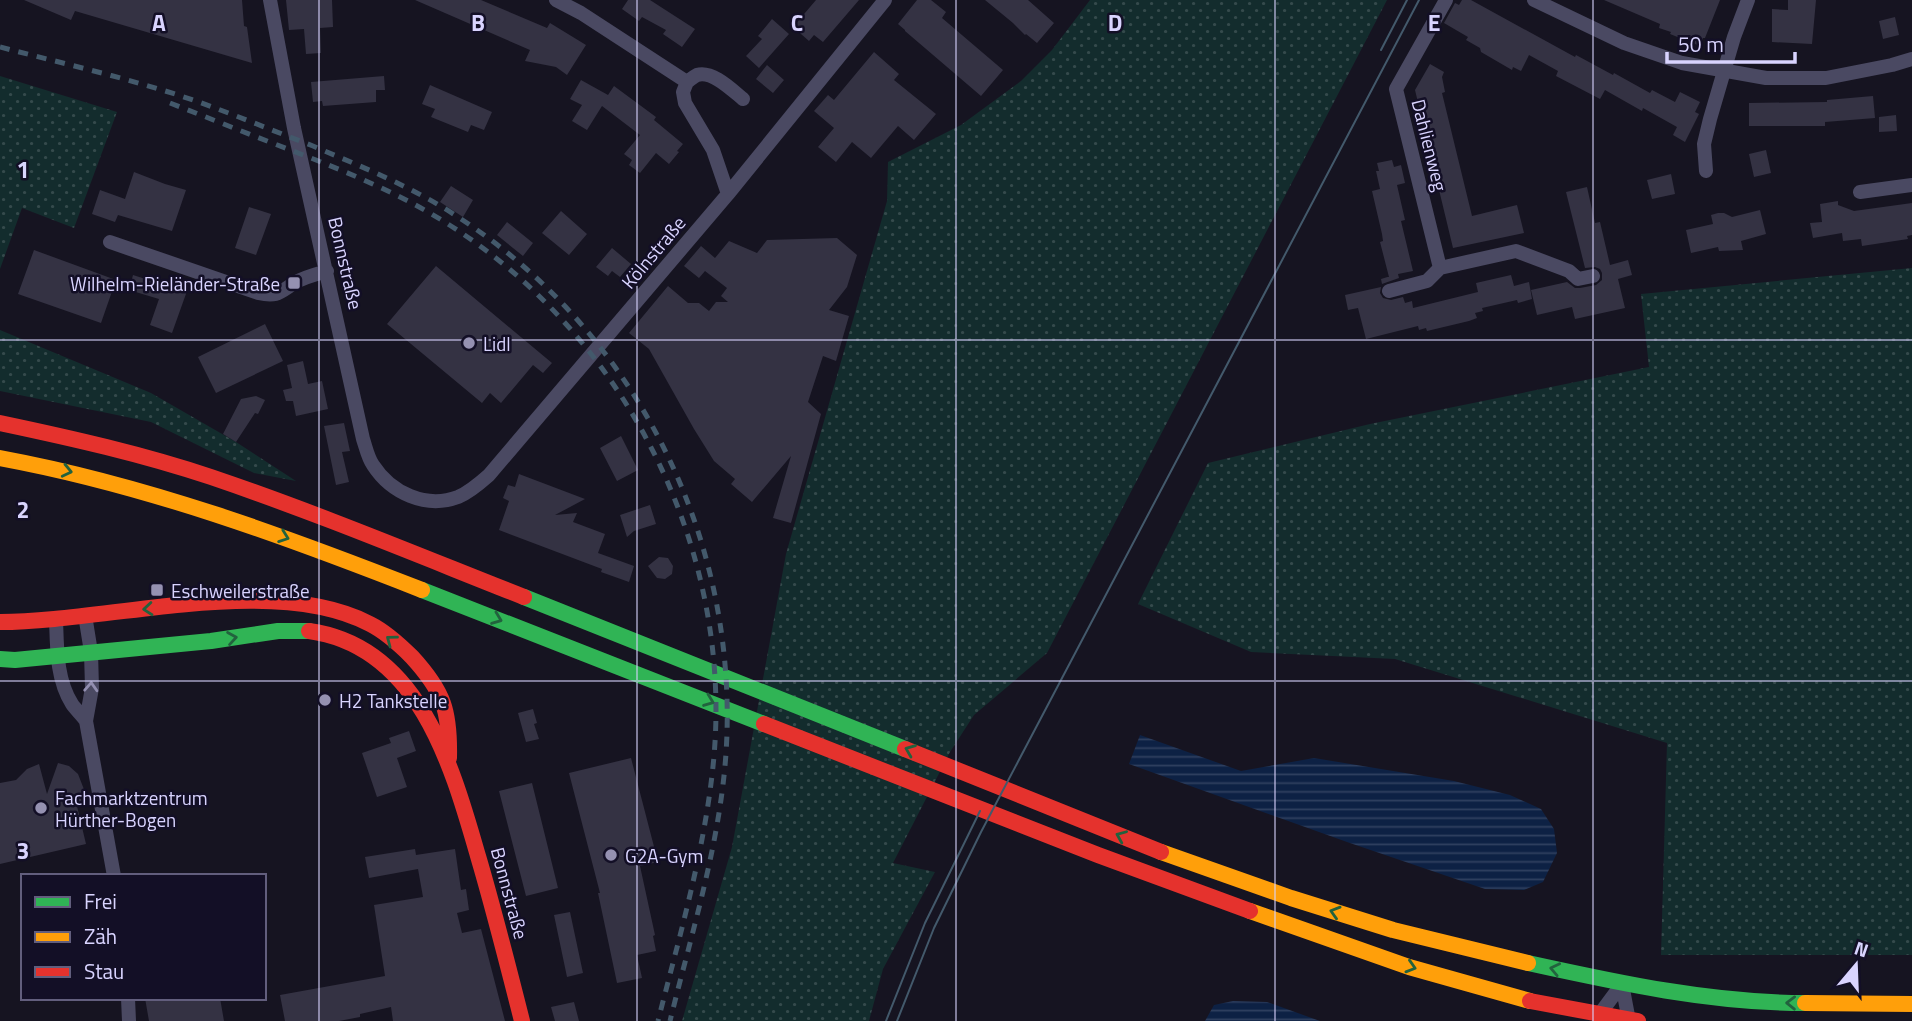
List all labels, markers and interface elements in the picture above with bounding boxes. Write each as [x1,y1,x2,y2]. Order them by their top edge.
text: A [152,5,166,40]
text: B [471,5,485,40]
text: C [791,5,803,40]
text: D [1108,5,1122,40]
text: E [1428,5,1440,40]
scale bar [1667,21,1795,65]
text: 50 m [1678,28,1724,60]
street label: Dahlienweg [1405,96,1455,194]
text: 1 [17,152,29,187]
street label: Kölnstraße [614,209,692,295]
street label: Bonnstraße [321,214,371,312]
place label: Wilhelm-Rieländer-Straße [70,269,280,298]
marker: Wilhelm-Rieländer-Straße [286,275,302,291]
place label: Lidl [483,329,511,358]
marker: Lidl [461,335,477,351]
one-way arrow [61,462,73,477]
text: 2 [17,492,29,527]
one-way arrow [278,529,290,543]
place label: Eschweilerstraße [171,576,310,605]
marker: Eschweilerstraße [149,582,165,598]
one-way arrow [142,601,153,616]
one-way arrow [490,610,502,624]
one-way arrow [226,631,237,646]
one-way arrow [387,635,399,648]
one-way arrow [83,681,98,692]
place label: H2 Tankstelle [339,686,447,715]
marker: H2 Tankstelle [317,692,333,708]
one-way arrow [702,693,714,707]
one-way arrow [905,745,917,759]
place label: Fachmarktzentrum Hürther-Bogen [55,783,208,834]
marker: Fachmarktzentrum Hürther-Bogen [33,800,49,816]
one-way arrow [1116,830,1128,844]
text: 3 [17,833,29,868]
place label: G2A-Gym [625,841,703,870]
street label: Bonnstraße [484,844,536,942]
marker: G2A-Gym [603,847,619,863]
legend [21,874,266,1000]
text: Frei [84,885,117,917]
one-way arrow [1330,905,1342,920]
text: Zäh [84,920,117,952]
north arrow [1821,930,1891,1000]
text: N [1851,933,1873,964]
text: Stau [84,955,124,987]
one-way arrow [1404,959,1416,973]
one-way arrow [1549,963,1561,978]
one-way arrow [1785,995,1795,1011]

